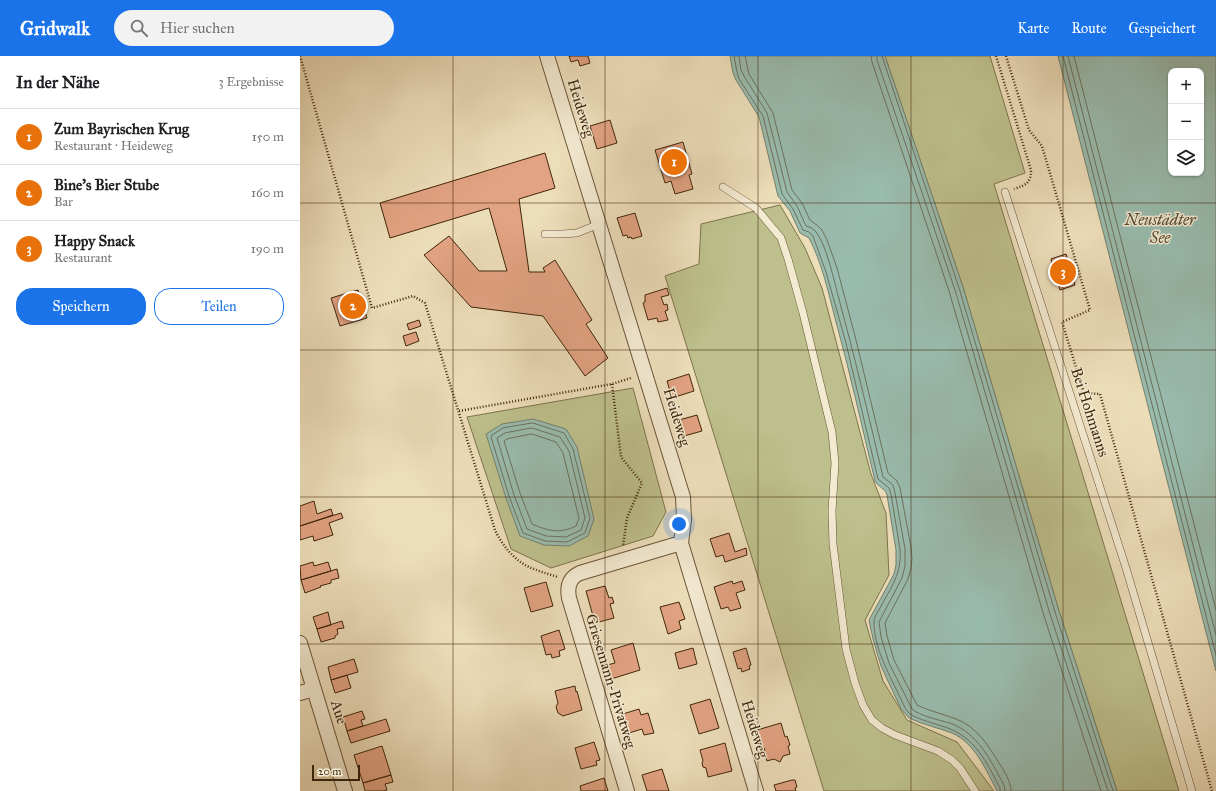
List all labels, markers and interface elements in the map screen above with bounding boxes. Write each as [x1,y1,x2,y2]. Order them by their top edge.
search box [114,10,394,46]
text: Gridwalk [20,17,90,40]
icon: search [128,17,150,39]
text: Hier suchen [160,19,235,37]
text: Karte [1017,20,1049,37]
text: Route [1071,20,1107,37]
text: Gespeichert [1129,20,1196,37]
map controls [1168,68,1204,176]
button: + [1168,68,1204,104]
text: In der Nähe [16,72,100,93]
text: 3 Ergebnisse [219,74,284,90]
street label: Heideweg [564,77,599,140]
button: − [1168,104,1204,140]
text: Zum Bayrischen Krug [54,120,189,138]
text: 1 [26,129,32,145]
text: 150 m [252,129,284,145]
text: Restaurant · Heideweg [54,138,173,154]
button: layers [1168,140,1204,176]
pin: 1 [661,147,687,177]
text: Bine's Bier Stube [54,176,159,194]
text: 2 [26,185,32,201]
text: 160 m [251,185,284,201]
text: Bar [54,194,73,210]
water label: Neustädter See [1123,210,1197,247]
text: Happy Snack [54,232,135,250]
text: 3 [26,241,32,257]
text: 190 m [251,241,284,257]
text: Restaurant [54,250,112,266]
pin: 3 [1050,257,1076,287]
button: Speichern [16,288,146,325]
button: Teilen [154,288,284,325]
pin: 2 [340,291,366,321]
street label: Bei Hohmanns [1067,365,1113,459]
street label: Heideweg [660,386,695,449]
your location [669,514,689,534]
street label: Griesemann-Privatweg [582,612,640,751]
street label: Aue [327,697,351,726]
street label: Heideweg [738,698,773,761]
scale bar [312,763,360,782]
text: 20 m [318,765,341,778]

